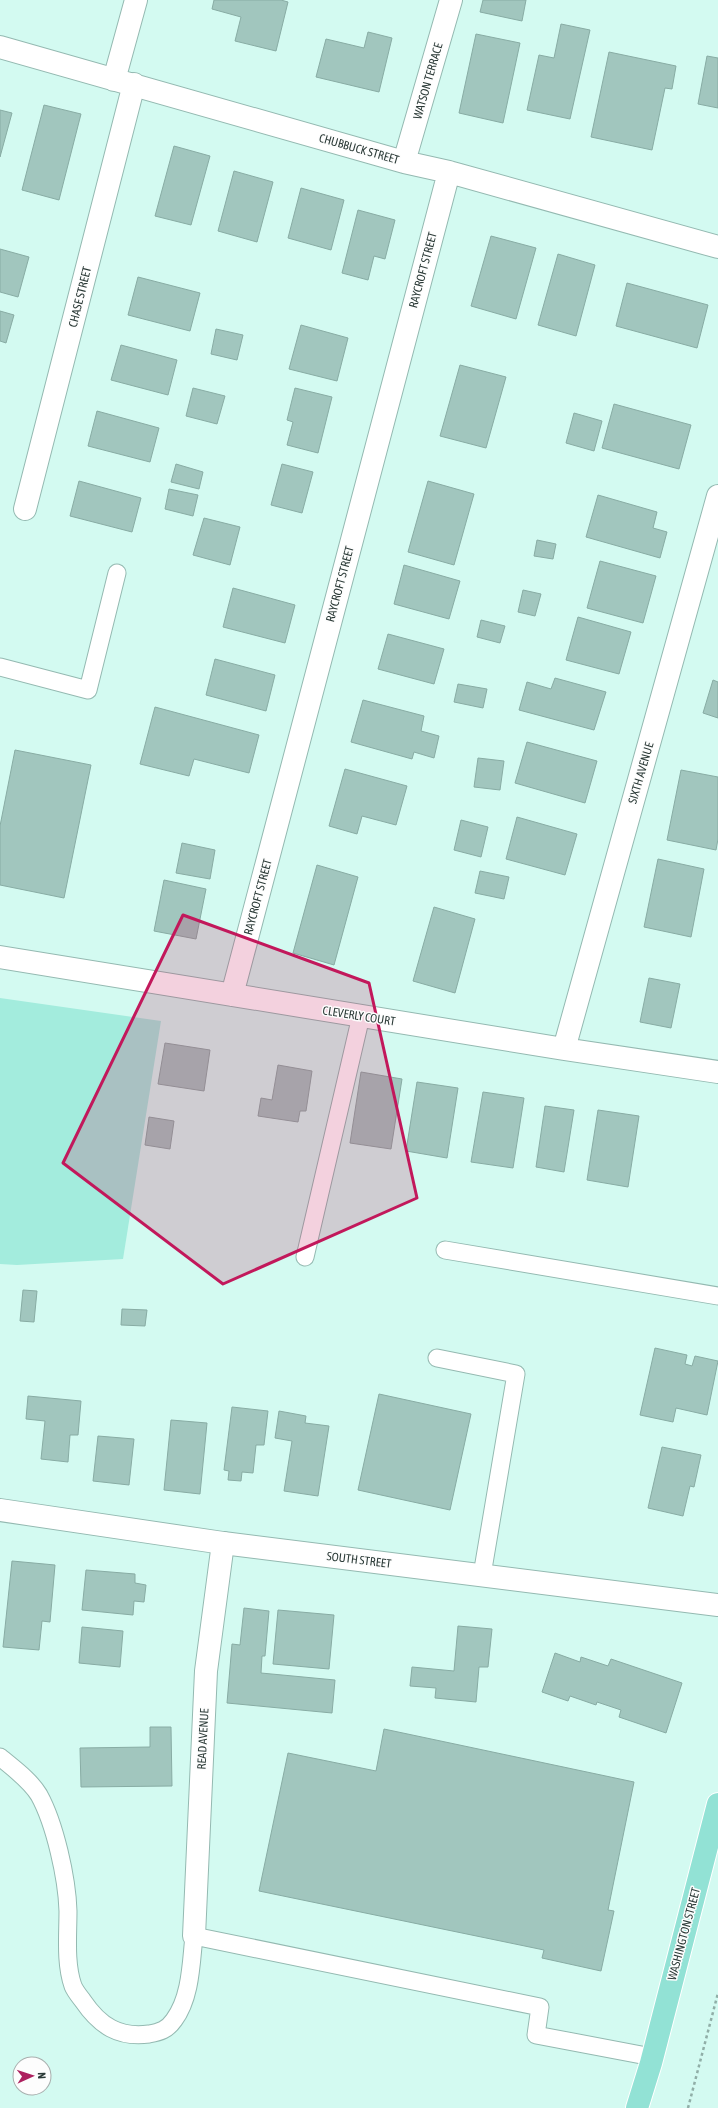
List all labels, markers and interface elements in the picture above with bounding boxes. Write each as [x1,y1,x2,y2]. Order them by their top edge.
street label: WATSON TERRACE [410,41,446,121]
street label: CHUBBUCK STREET [317,131,401,167]
street label: RAYCROFT STREET [406,230,440,310]
street label: CHASE STREET [66,265,94,329]
street label: RAYCROFT STREET [323,544,357,624]
street label: SIXTH AVENUE [626,741,656,805]
street label: RAYCROFT STREET [241,857,275,937]
street label: CLEVERLY COURT [322,1003,397,1029]
street label: SOUTH STREET [326,1549,393,1571]
street label: READ AVENUE [194,1708,212,1770]
street label: WASHINGTON STREET [665,1885,703,1982]
north arrow [12,2056,52,2096]
text: N [36,2072,48,2079]

